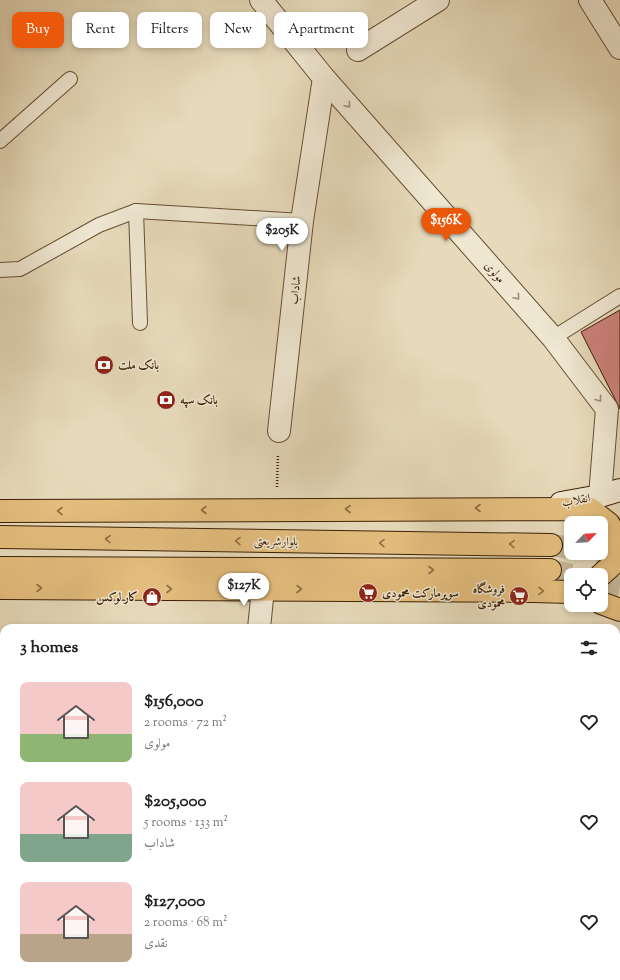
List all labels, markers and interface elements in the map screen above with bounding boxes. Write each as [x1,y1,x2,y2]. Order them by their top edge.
chip: Buy [12,12,64,48]
chip: Rent [72,12,129,48]
chip: Filters [137,12,202,48]
chip: New [210,12,266,48]
chip: Apartment [274,12,368,48]
one-way arrow [344,100,351,108]
pin: $156K [418,208,474,242]
text: $156K [430,212,462,230]
pin: $205K [254,218,310,252]
text: $205K [265,222,299,240]
street label: مولوی [480,258,509,288]
street label: شاداب [286,275,306,305]
one-way arrow [513,293,520,300]
bank icon: بانک ملت [93,354,115,376]
place label: بانک ملت [118,357,159,375]
bank icon: بانک سپه [155,389,177,411]
place label: بانک سپه [180,392,218,410]
one-way arrow [594,394,601,401]
street label: انقلاب [560,490,592,512]
one-way arrow [475,504,481,512]
one-way arrow [345,505,351,513]
one-way arrow [57,506,63,515]
one-way arrow [201,506,207,514]
north arrow [564,516,608,560]
map controls [564,516,608,612]
street label: بلوارشریعتی [254,533,298,551]
one-way arrow [105,535,111,543]
one-way arrow [235,536,241,545]
one-way arrow [379,538,385,547]
one-way arrow [509,540,515,548]
one-way arrow [428,566,434,574]
button: locate [564,568,608,612]
pin: $127K [216,573,272,607]
text: $127K [227,577,261,595]
place label: فروشگاه محمودی [473,581,505,613]
supermarket icon: سوپرمارکت محمودی [357,582,379,604]
one-way arrow [36,584,42,592]
one-way arrow [166,585,172,593]
one-way arrow [296,585,302,593]
place label: سوپرمارکت محمودی [382,585,459,603]
supermarket icon: فروشگاه محمودی [508,585,530,607]
shop icon: کار لوکس [141,586,163,608]
one-way arrow [538,587,544,595]
place label: کار لوکس [96,589,138,607]
text: 3 homes [20,636,78,660]
icon: filters [578,637,600,659]
text: $156,000 [144,690,204,714]
icon: home [52,698,100,746]
icon: heart [578,711,600,733]
text: 2 rooms · 72 m² [144,714,227,732]
text: مولوی [144,735,170,753]
text: $205,000 [144,790,207,814]
icon: home [52,798,100,846]
icon: heart [578,811,600,833]
text: 5 rooms · 133 m² [144,814,228,832]
text: شاداب [144,835,175,853]
text: $127,000 [144,890,205,914]
icon: home [52,898,100,946]
icon: heart [578,911,600,933]
text: 2 rooms · 68 m² [144,914,228,932]
text: نقدی [144,935,167,953]

